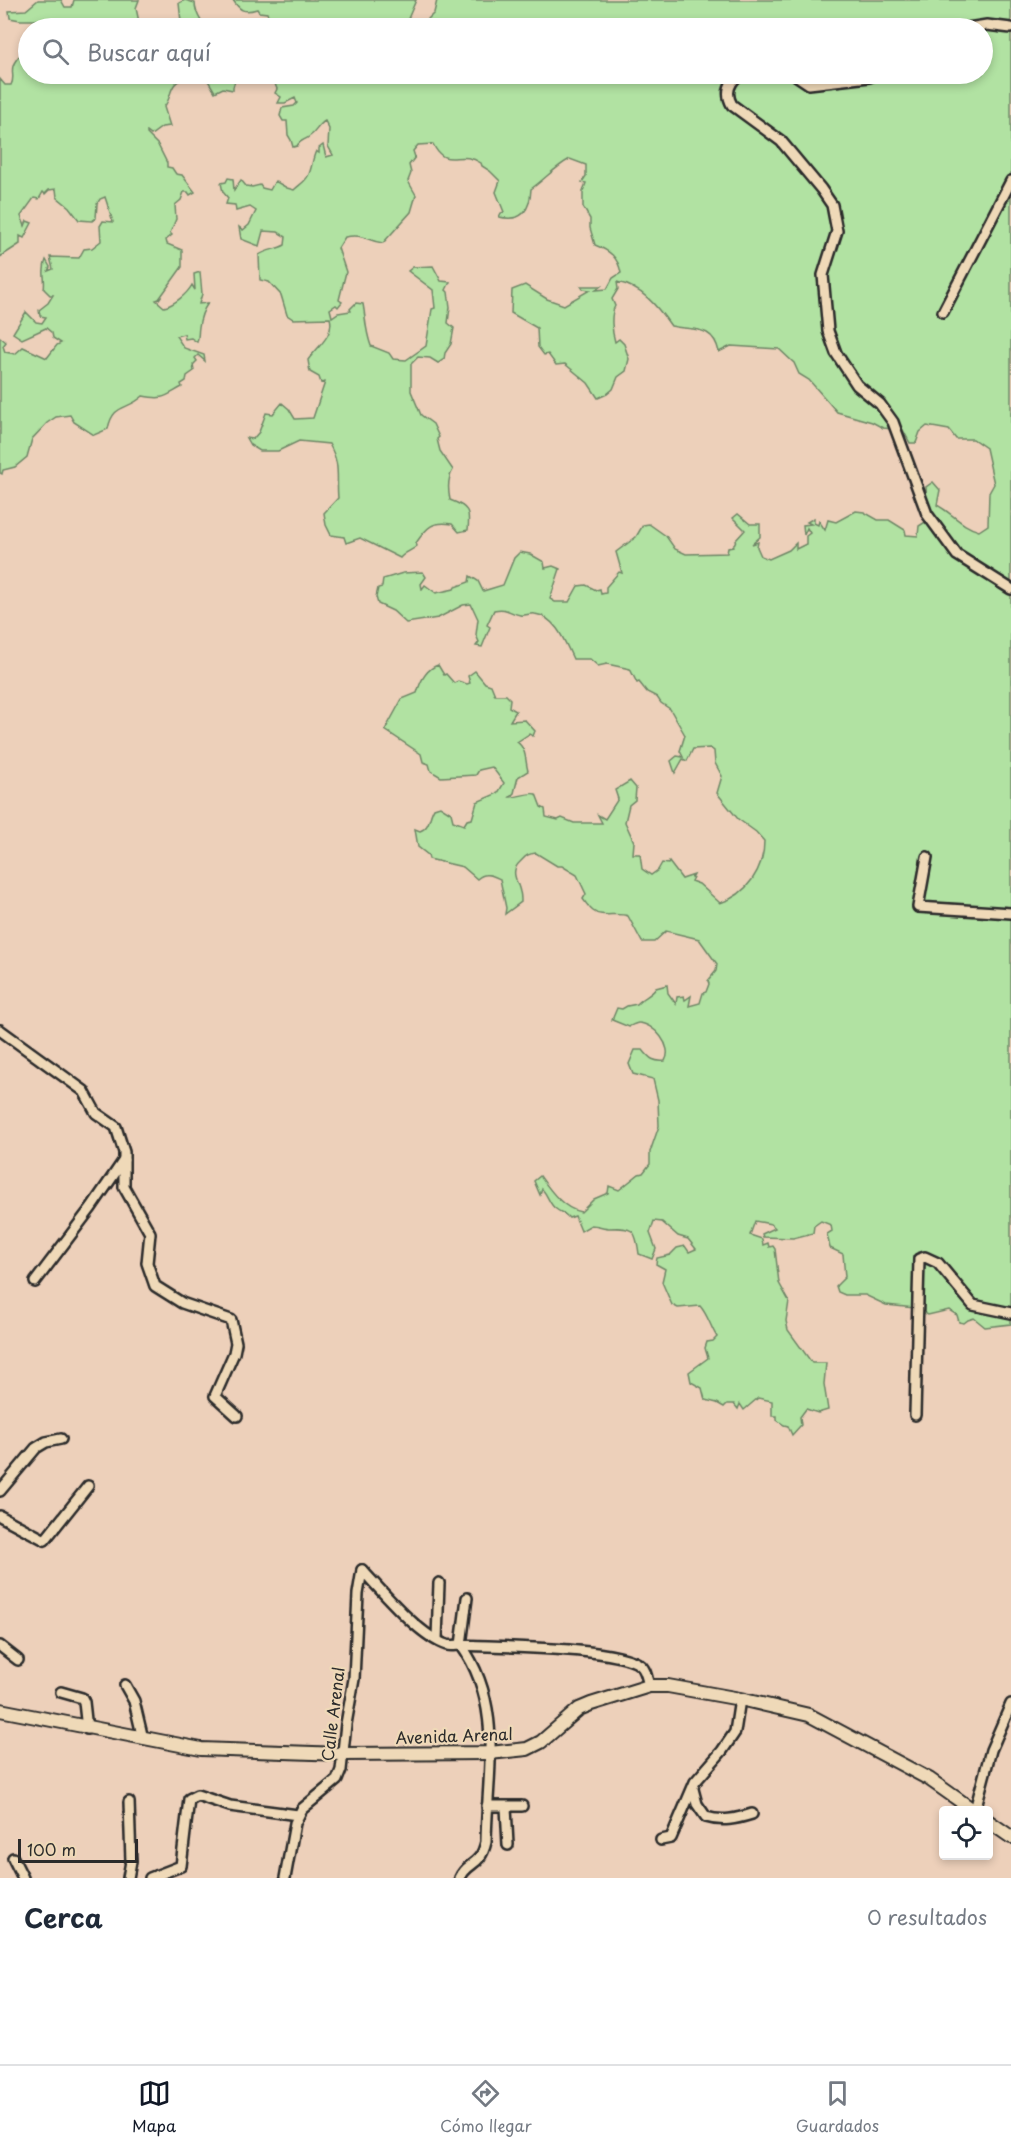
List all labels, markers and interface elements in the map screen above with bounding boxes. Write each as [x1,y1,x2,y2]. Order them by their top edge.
search box [18,18,993,84]
icon: search [39,35,72,68]
text: Buscar aquí [87,35,211,68]
street label: Calle Arenal [314,1665,350,1762]
street label: Avenida Arenal [395,1721,513,1749]
map controls [939,1806,993,1860]
button: locate [939,1806,993,1860]
scale bar [18,1836,138,1864]
text: 100 m [27,1837,76,1861]
text: Cerca [24,1898,103,1937]
text: 0 resultados [867,1902,987,1932]
tab: Mapa [132,2077,176,2137]
tab: Cómo llegar [440,2077,532,2137]
tab: Guardados [796,2077,879,2137]

